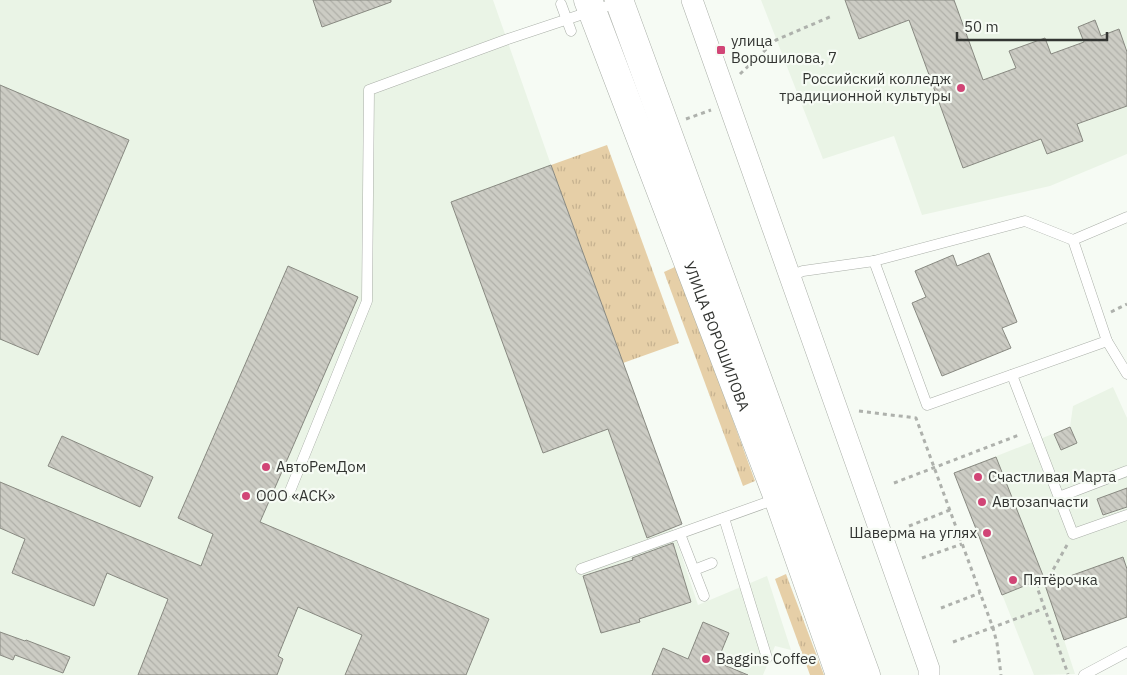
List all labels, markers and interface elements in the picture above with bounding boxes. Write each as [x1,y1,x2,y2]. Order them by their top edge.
scale bar [957,10,1107,42]
text: 50 m [964,17,999,36]
place label: улица Ворошилова, 7 [731,31,837,67]
marker: улица Ворошилова, 7 [715,44,727,56]
place label: Российский колледж традиционной культуры [779,69,951,105]
marker: Российский колледж традиционной культуры [955,82,967,94]
street label: УЛИЦА ВОРОШИЛОВА [680,259,754,414]
place label: АвтоРемДом [276,457,366,476]
marker: АвтоРемДом [260,461,272,473]
place label: Счастливая Марта [988,467,1116,486]
marker: Счастливая Марта [972,471,984,483]
place label: ООО «АСК» [256,486,336,505]
marker: ООО «АСК» [240,490,252,502]
place label: Автозапчасти [992,492,1089,511]
marker: Автозапчасти [976,496,988,508]
place label: Шаверма на углях [849,523,977,542]
marker: Шаверма на углях [981,527,993,539]
place label: Пятёрочка [1023,570,1098,589]
marker: Пятёрочка [1007,574,1019,586]
place label: Baggins Coffee [716,649,817,668]
marker: Baggins Coffee [700,653,712,665]

